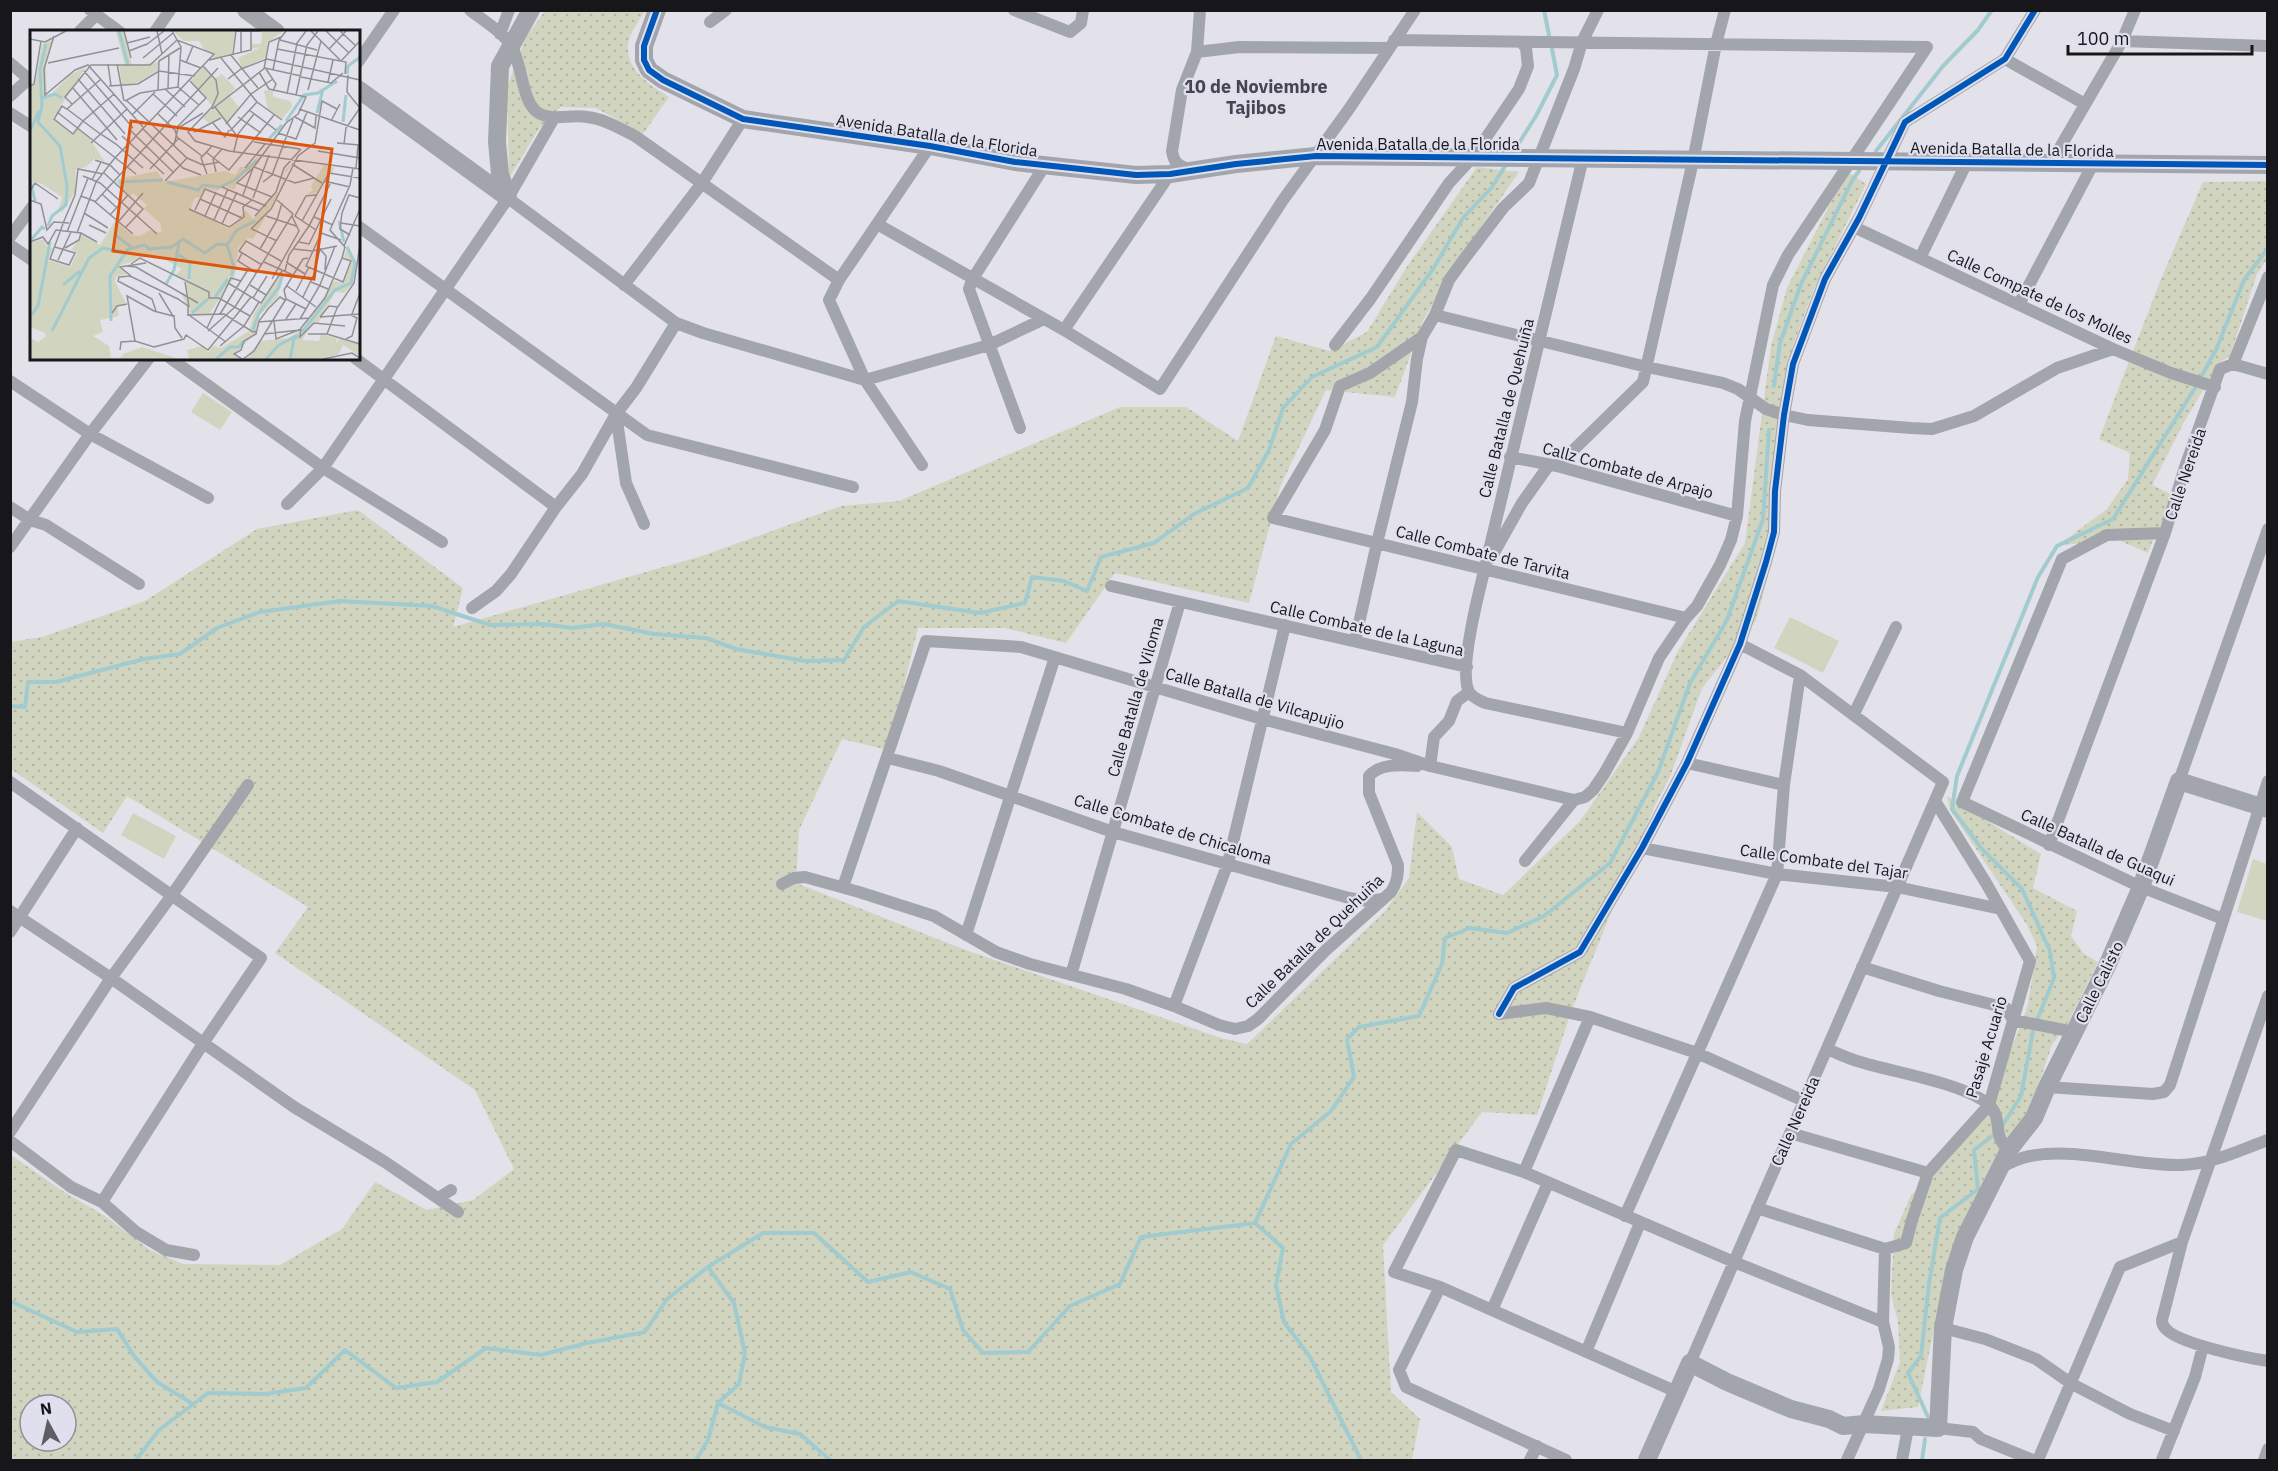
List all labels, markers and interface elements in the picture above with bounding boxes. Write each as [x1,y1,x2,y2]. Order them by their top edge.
scale bar [2068,18,2252,56]
text: 100 m [2077,27,2129,50]
inset map [30,30,360,360]
district label: 10 de Noviembre Tajibos [1184,75,1328,119]
street label: Avenida Batalla de la Florida [835,109,1040,161]
street label: Avenida Batalla de la Florida [1316,134,1520,154]
street label: Avenida Batalla de la Florida [1910,137,2114,161]
street label: Calle Compate de los Molles [1944,244,2136,348]
street label: Calle Batalla de Quehuiña [1474,316,1538,500]
street label: Calle Nereida [2160,425,2210,523]
street label: Callz Combate de Arpajo [1540,438,1716,502]
street label: Calle Combate de Tarvita [1394,521,1573,583]
street label: Calle Combate de la Laguna [1268,596,1466,660]
street label: Calle Batalla de Viloma [1103,614,1168,779]
street label: Calle Batalla de Vilcapujio [1163,663,1347,733]
street label: Calle Combate de Chicaloma [1072,789,1275,869]
street label: Calle Batalla de Guaqui [2018,804,2178,890]
street label: Calle Combate del Tajar [1739,839,1910,883]
street label: Calle Batalla de Quehuiña [1241,869,1388,1012]
street label: Calle Calisto [2071,938,2127,1026]
street label: Pasaje Acuario [1961,993,2011,1100]
street label: Calle Nereida [1766,1073,1824,1169]
north arrow [18,1393,78,1453]
text: N [39,1397,53,1419]

